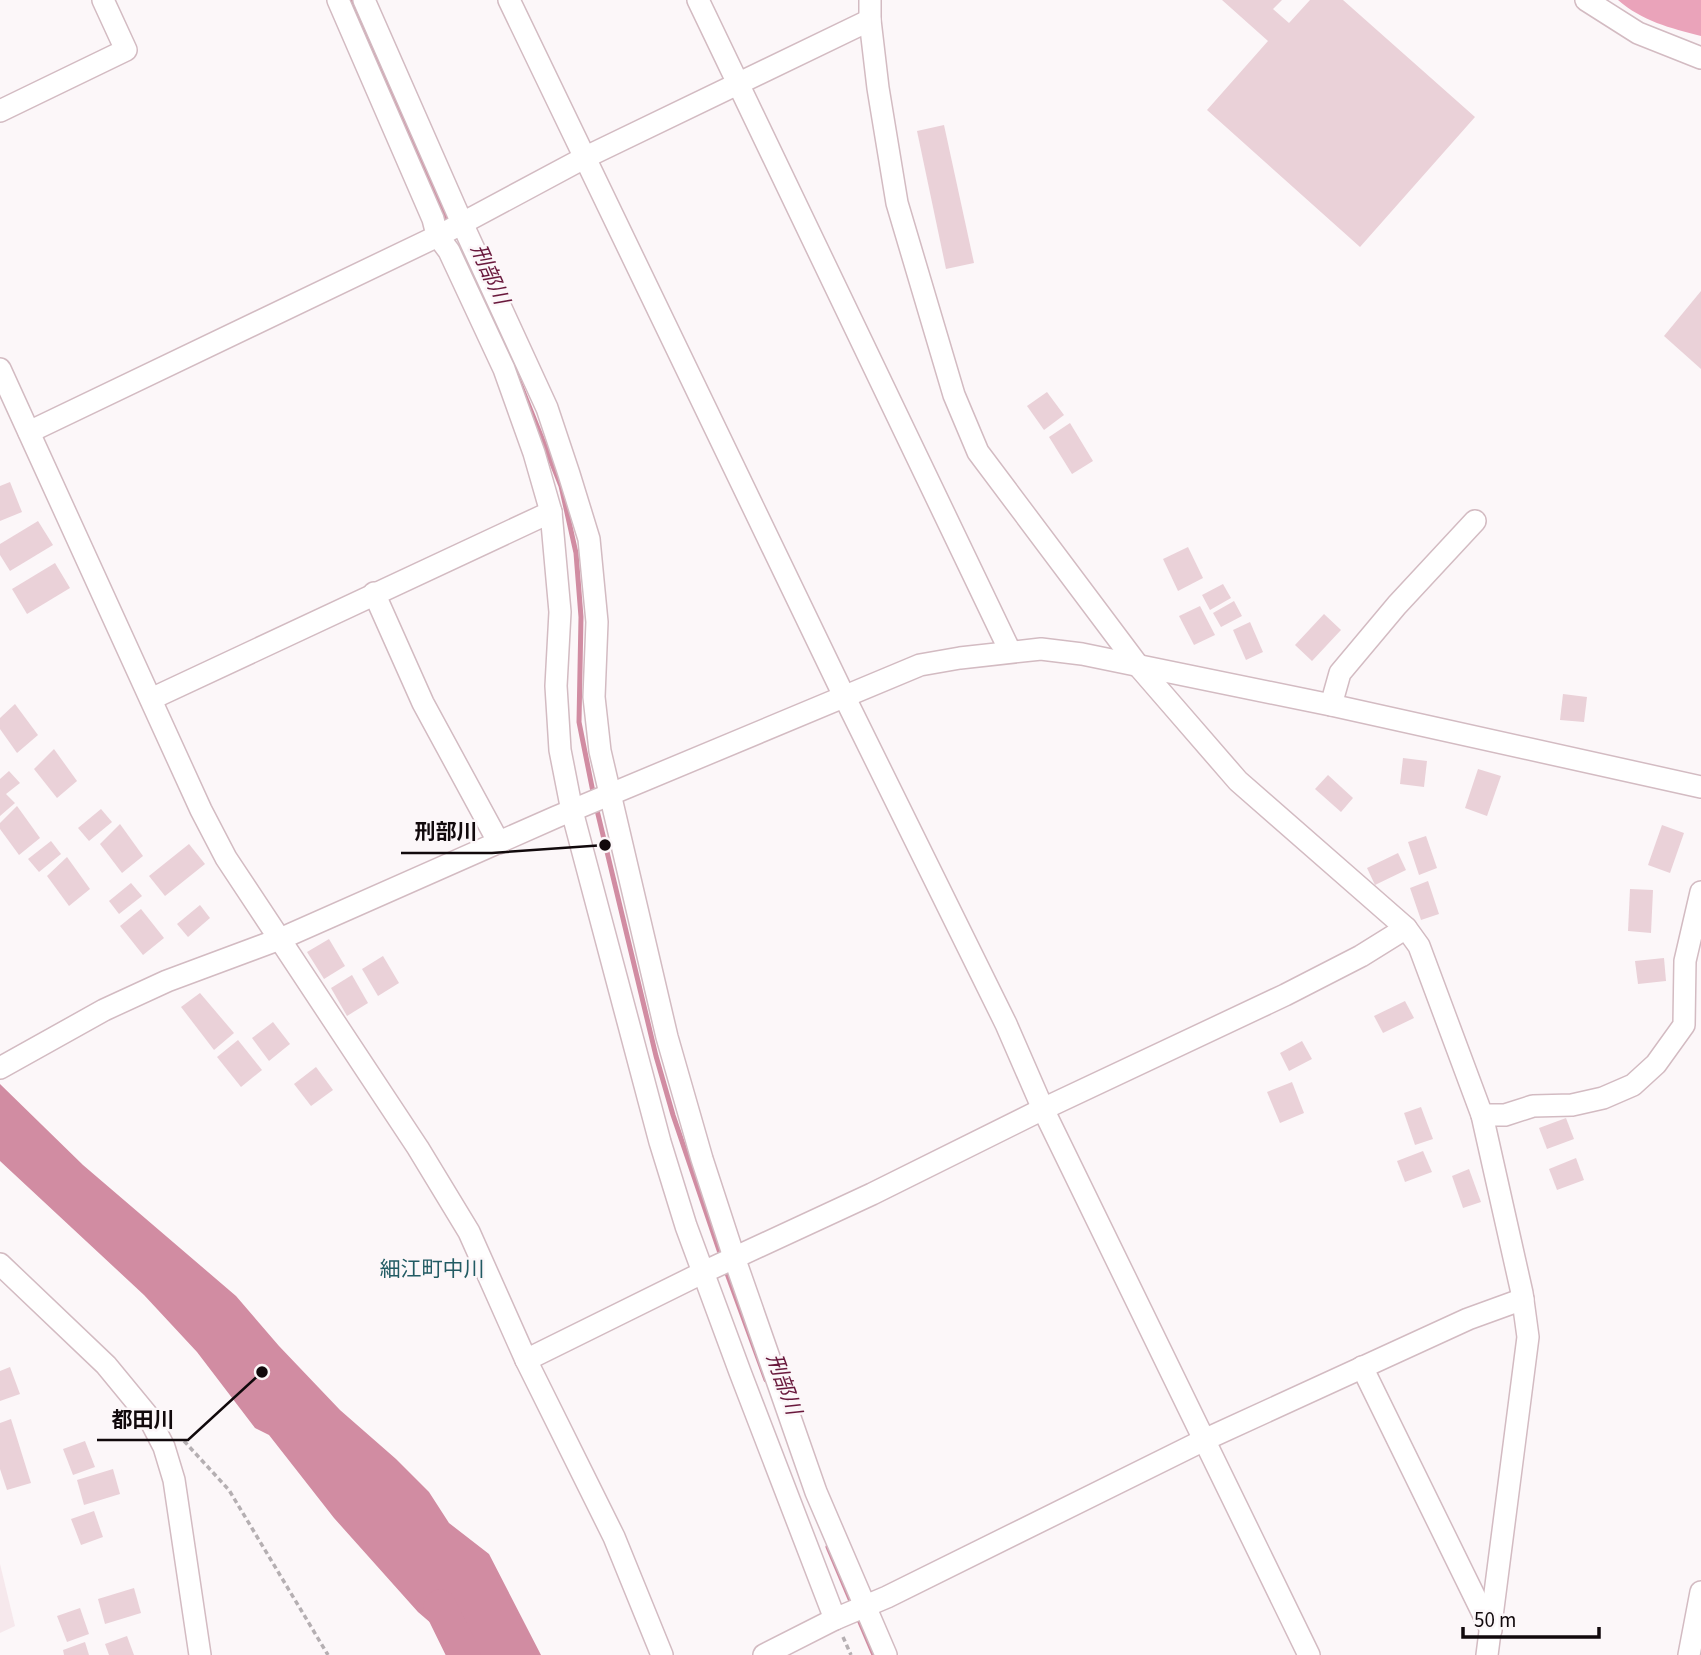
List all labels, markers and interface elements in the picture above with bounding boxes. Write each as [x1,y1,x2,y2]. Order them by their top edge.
water label: 刑部川 [463,239,517,311]
callout: 刑部川 [401,811,492,853]
text: 刑部川 [415,817,478,847]
district label: 細江町中川 [380,1254,485,1284]
water label: 刑部川 [759,1349,810,1421]
callout: 都田川 [97,1398,188,1440]
text: 都田川 [112,1405,175,1435]
scale bar [1463,1596,1600,1640]
text: 50 m [1474,1605,1516,1635]

